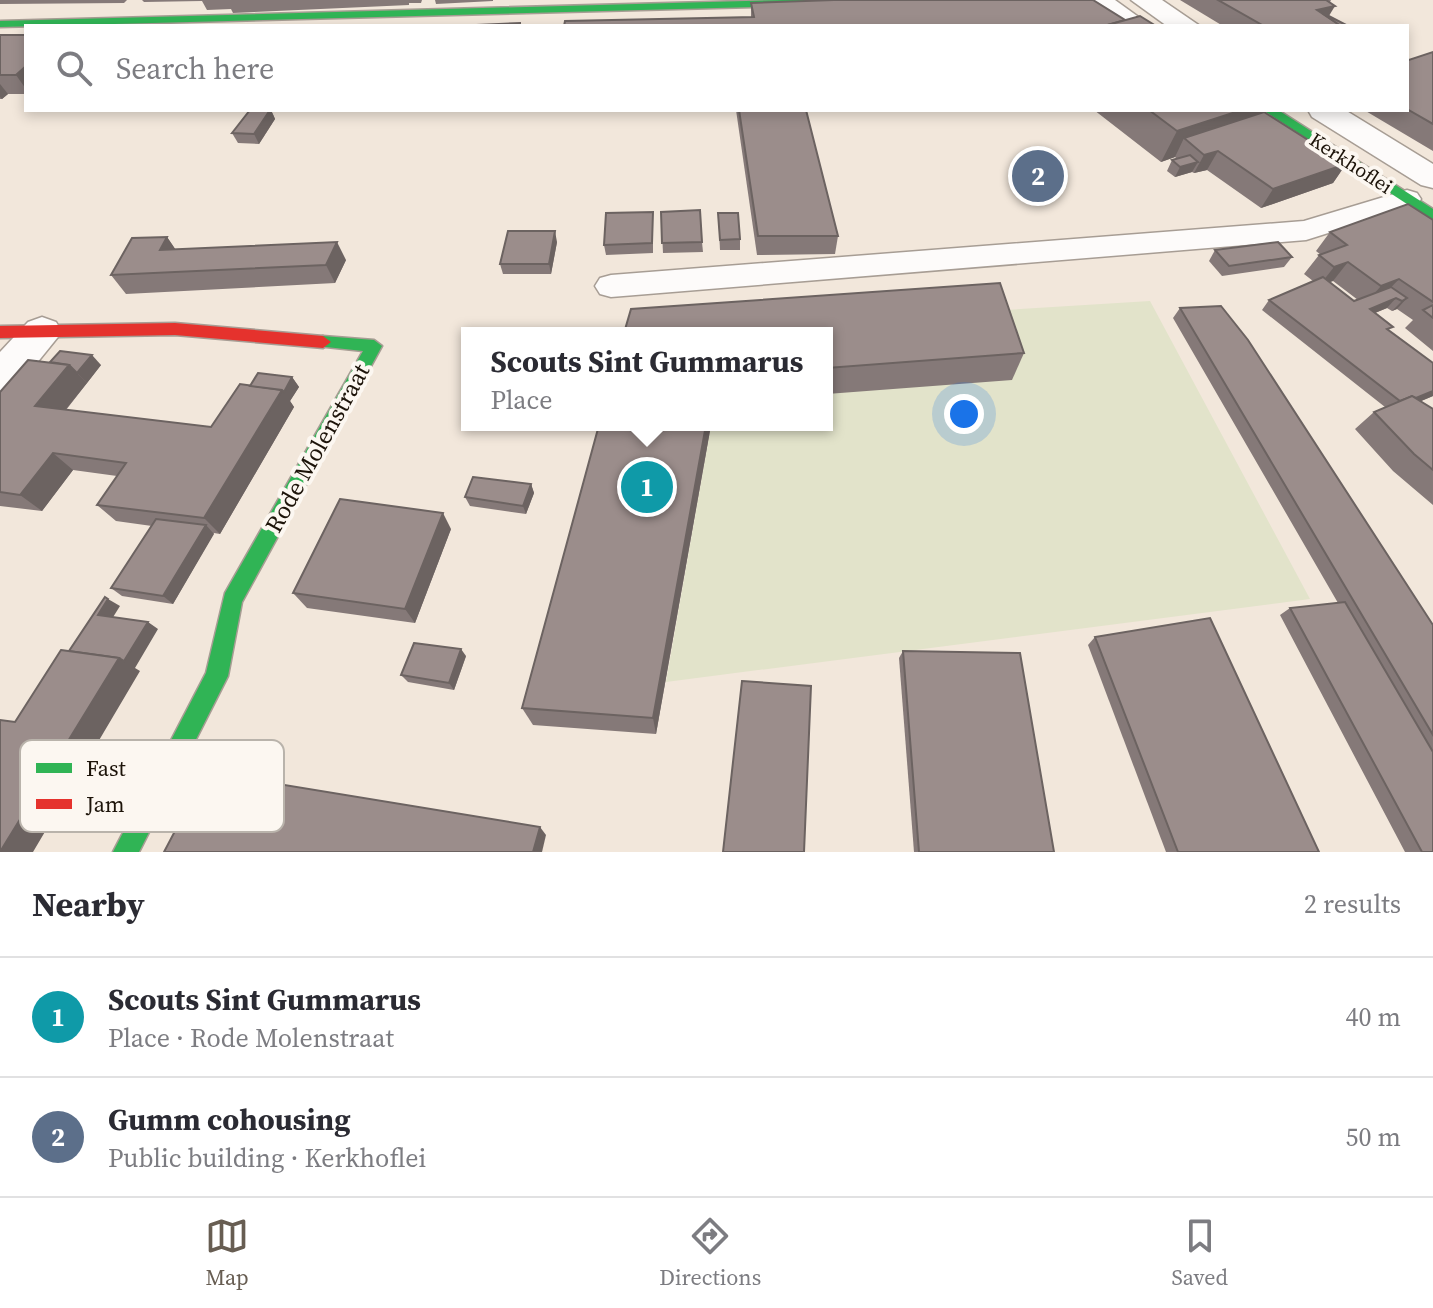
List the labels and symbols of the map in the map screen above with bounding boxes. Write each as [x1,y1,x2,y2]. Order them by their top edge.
street label: Kerkhoflei [1304,126,1398,200]
pin: 2 [1012,146,1064,206]
street label: Rode Molenstraat [257,357,377,538]
your location [944,394,984,434]
pin: 1 [621,457,673,517]
legend [20,740,284,832]
text: Fast [86,753,127,783]
text: Jam [85,789,125,819]

